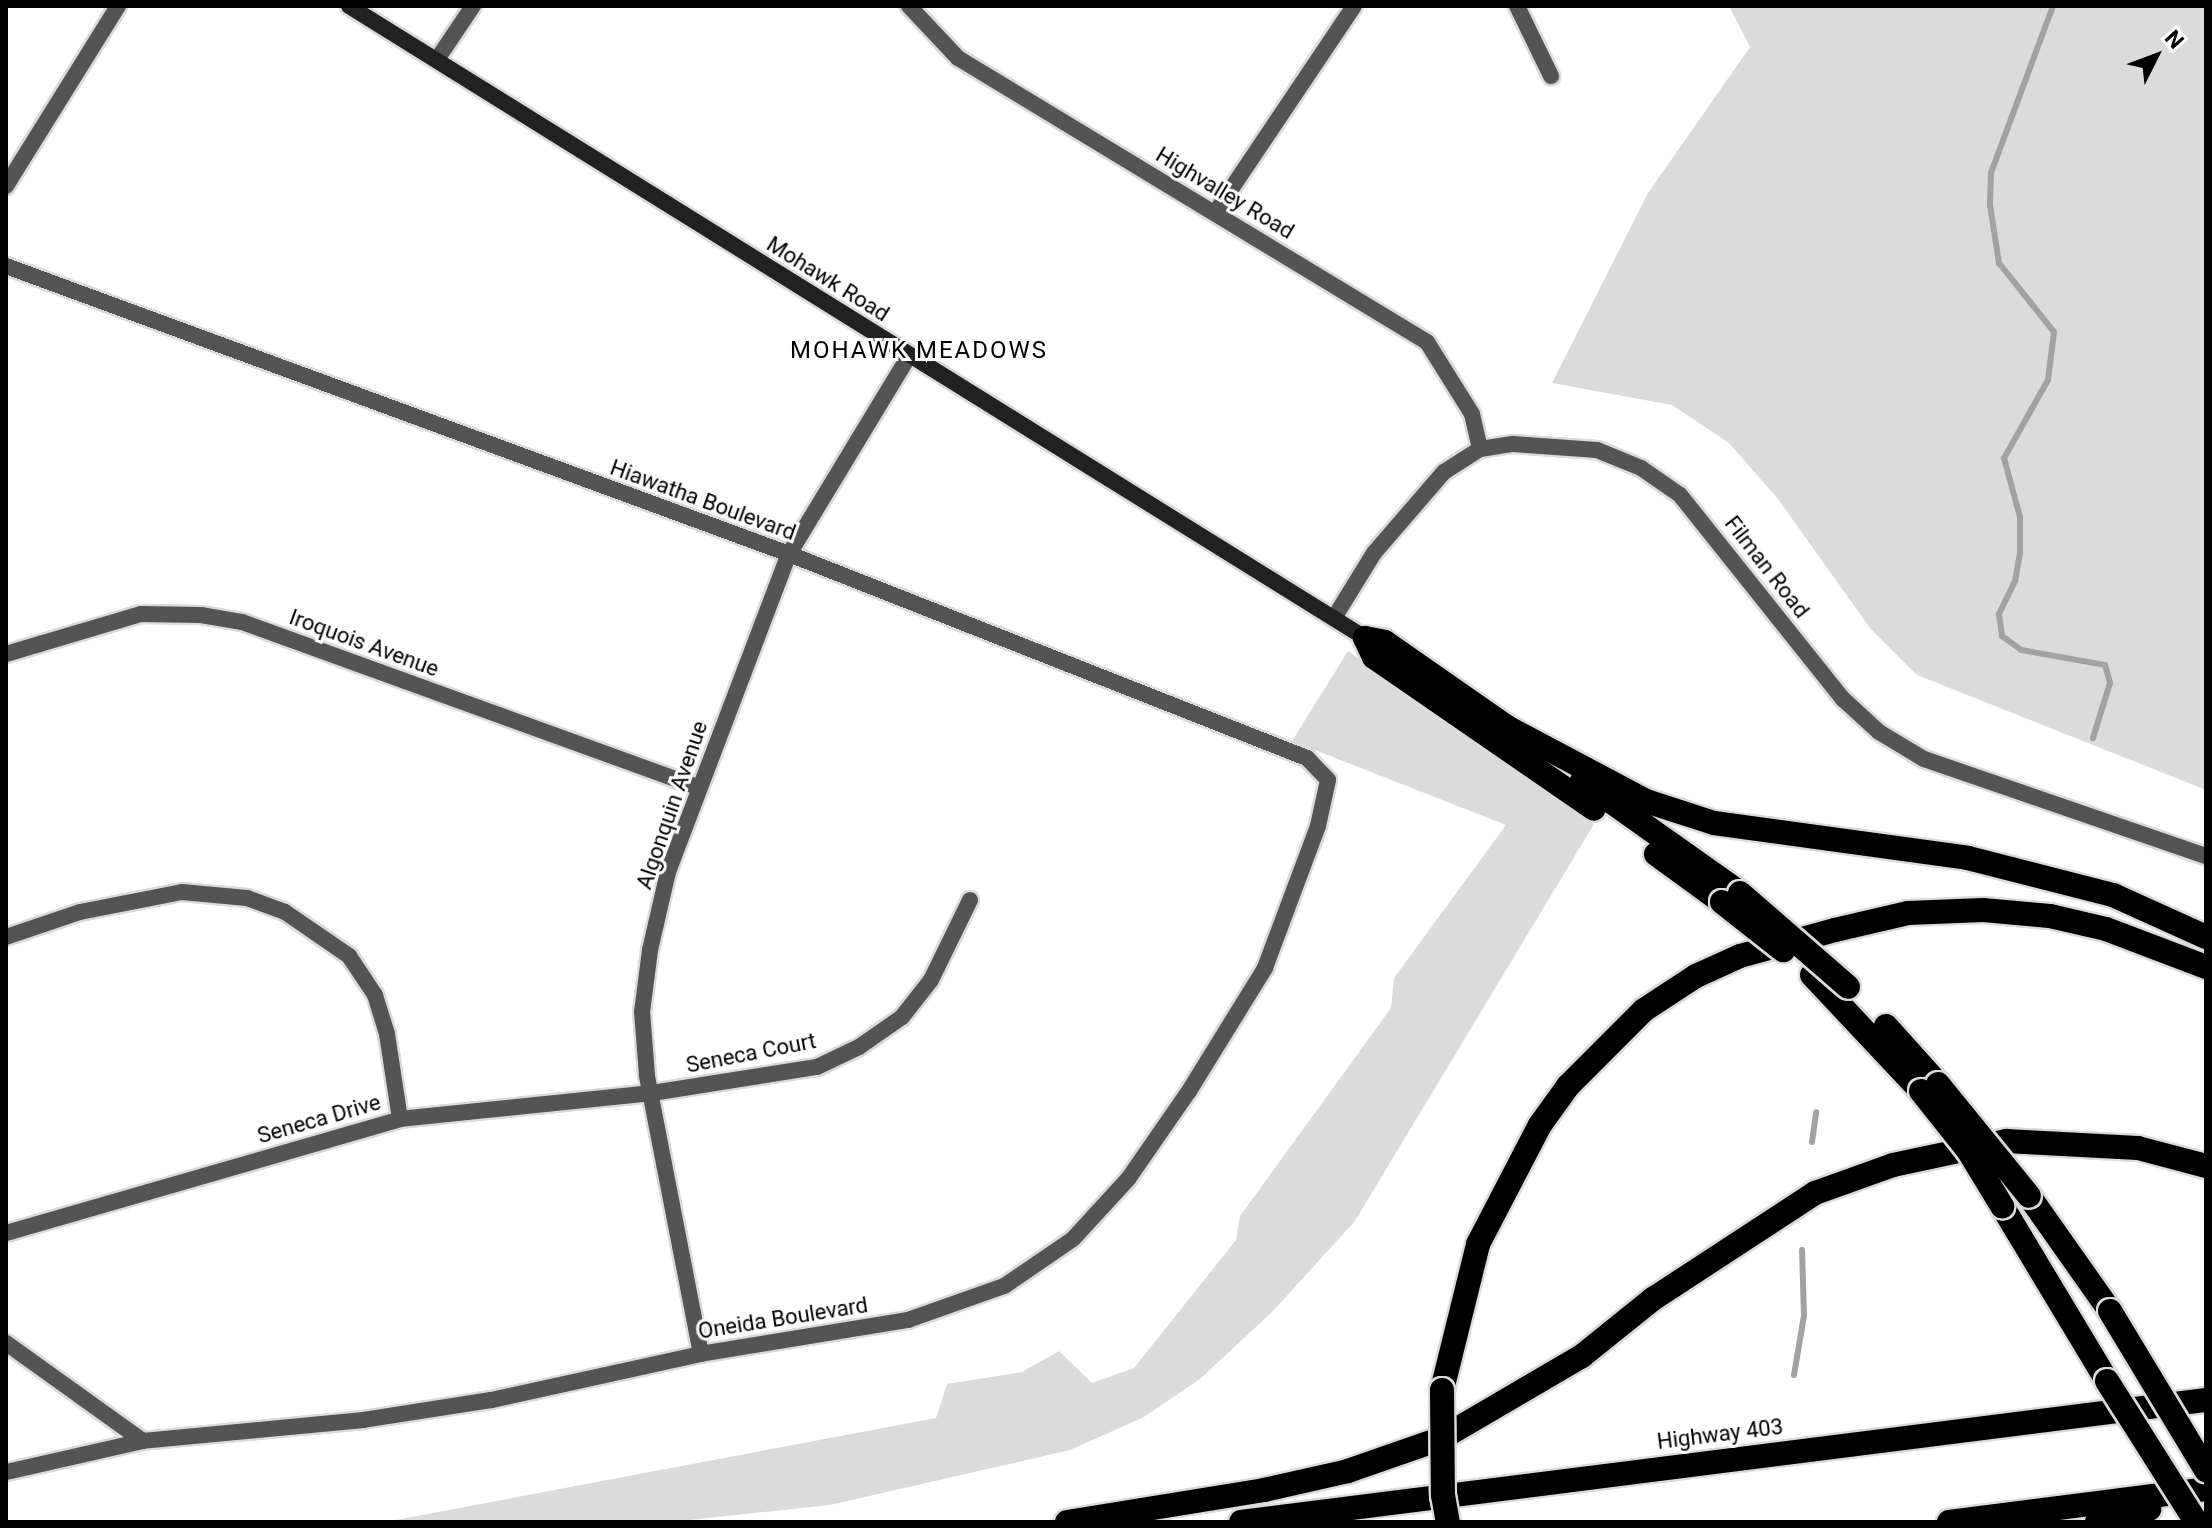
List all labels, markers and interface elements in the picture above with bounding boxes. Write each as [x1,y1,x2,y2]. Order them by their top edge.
north arrow [2116,16,2196,96]
text: N [2160,25,2189,54]
street label: Highvalley Road [1151,141,1299,245]
street label: Mohawk Road [762,231,894,327]
district label: MOHAWK MEADOWS [790,337,1048,365]
street label: Hiawatha Boulevard [607,454,799,546]
street label: Filman Road [1719,511,1815,623]
street label: Iroquois Avenue [286,604,442,682]
street label: Algonquin Avenue [631,717,713,893]
street label: Seneca Court [684,1027,818,1079]
street label: Seneca Drive [254,1089,384,1149]
street label: Oneida Boulevard [696,1292,870,1344]
street label: Highway 403 [1655,1413,1785,1455]

